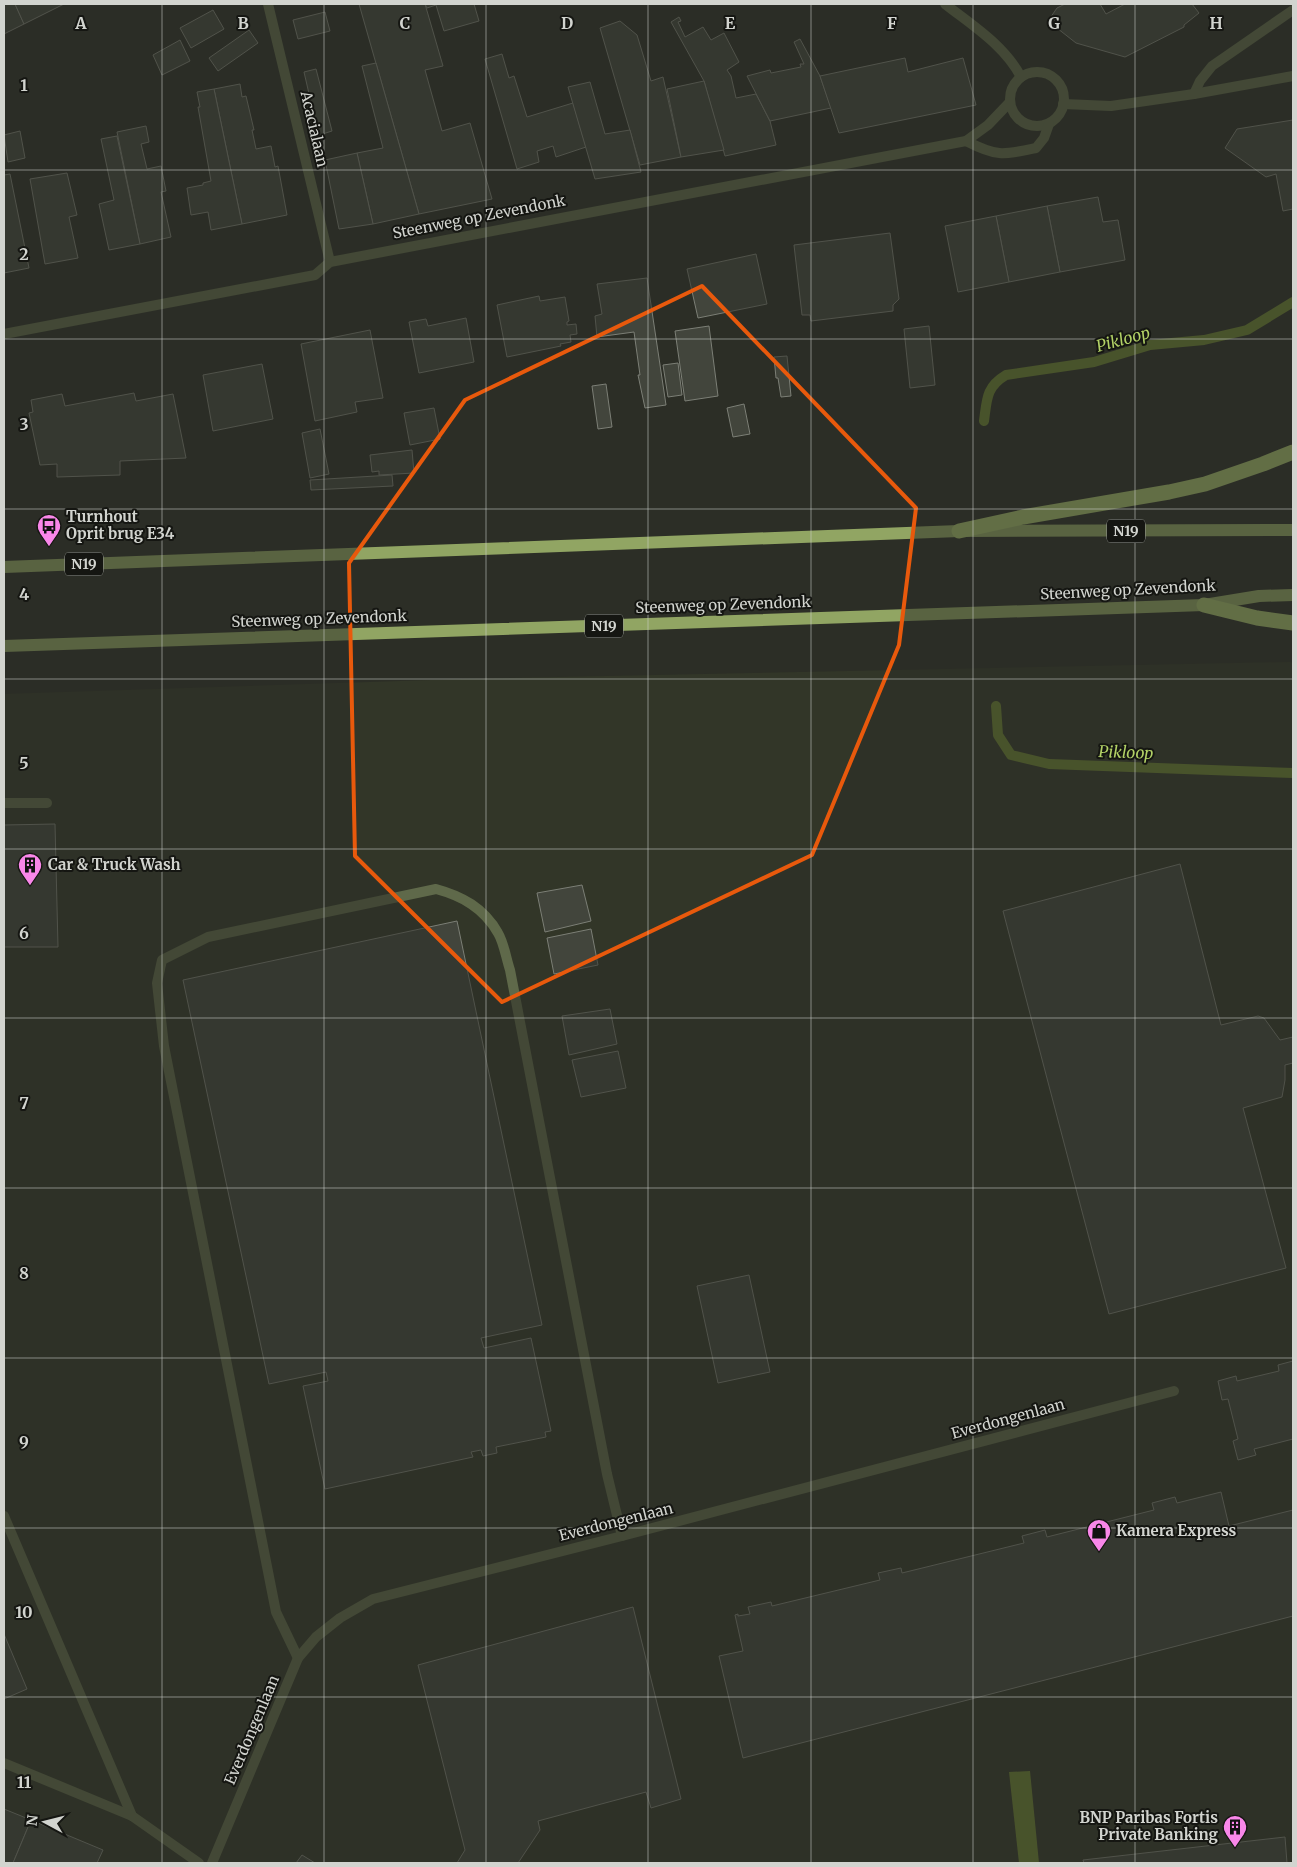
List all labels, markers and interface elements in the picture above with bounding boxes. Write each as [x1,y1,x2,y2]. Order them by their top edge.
text: A [74,13,87,33]
text: B [237,13,249,33]
text: C [400,13,410,33]
text: D [561,13,573,33]
text: E [725,13,736,33]
text: F [887,13,897,33]
text: G [1048,13,1060,33]
text: H [1209,13,1223,33]
text: 1 [20,75,28,95]
street label: Acacialaan [296,88,332,169]
street label: Steenweg op Zevendonk [391,190,567,243]
text: 2 [19,244,29,264]
water label: Pikloop [1094,322,1152,356]
text: 3 [19,414,29,434]
place label: Turnhout Oprit brug E34 [66,507,175,543]
bus stop icon: Turnhout Oprit brug E34 [36,513,62,547]
road number: N19 [1107,520,1145,542]
road number: N19 [65,552,103,576]
street label: Steenweg op Zevendonk [1040,575,1217,604]
text: 4 [19,584,29,604]
street label: Steenweg op Zevendonk [635,592,812,617]
street label: Steenweg op Zevendonk [231,606,408,631]
road number: N19 [585,614,623,638]
water label: Pikloop [1098,741,1154,763]
text: 5 [19,753,29,773]
building icon: Car & Truck Wash [17,852,43,886]
place label: Car & Truck Wash [48,855,180,874]
text: 6 [19,923,29,943]
text: 7 [19,1093,29,1113]
text: 8 [19,1263,29,1283]
street label: Everdongenlaan [949,1394,1067,1443]
text: 9 [19,1432,29,1452]
street label: Everdongenlaan [557,1498,675,1545]
shop icon: Kamera Express [1086,1518,1112,1552]
place label: Kamera Express [1116,1521,1237,1540]
text: 10 [15,1602,33,1622]
street label: Everdongenlaan [220,1672,283,1787]
text: 11 [17,1772,32,1792]
north arrow [20,1797,70,1847]
place label: BNP Paribas Fortis Private Banking [1080,1808,1219,1844]
text: N [22,1814,42,1827]
building icon: BNP Paribas Fortis Private Banking [1222,1814,1248,1848]

